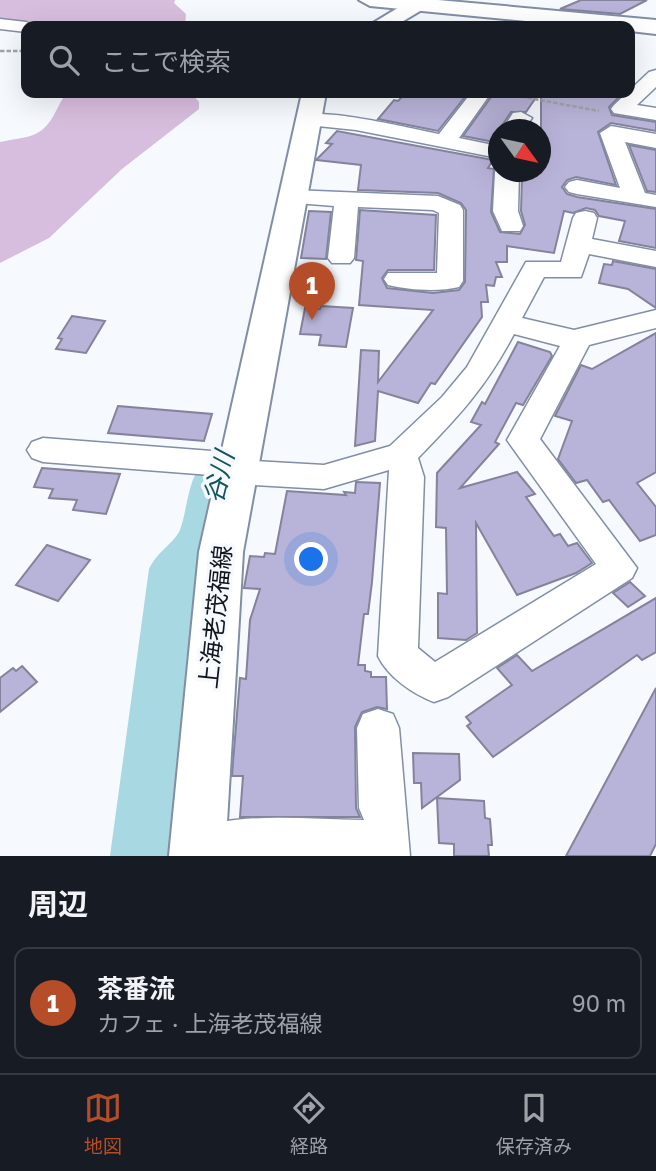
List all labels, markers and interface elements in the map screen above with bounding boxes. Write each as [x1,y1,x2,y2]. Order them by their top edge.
search box [21,21,635,98]
icon: search [45,41,83,79]
text: ここで検索 [101,46,231,77]
north arrow [488,119,551,182]
pin: 1 [289,262,335,320]
water label: 谷川 [197,445,241,506]
your location [294,542,328,576]
street label: 上海老茂福線 [193,544,236,690]
text: 周辺 [28,886,88,922]
text: 茶番流 [97,973,175,1004]
text: 1 [47,989,59,1017]
text: 90 m [572,989,626,1017]
text: カフェ · 上海老茂福線 [97,1009,322,1037]
tab: 地図 [84,1089,122,1158]
tab: 経路 [290,1089,328,1158]
tab: 保存済み [496,1089,572,1158]

